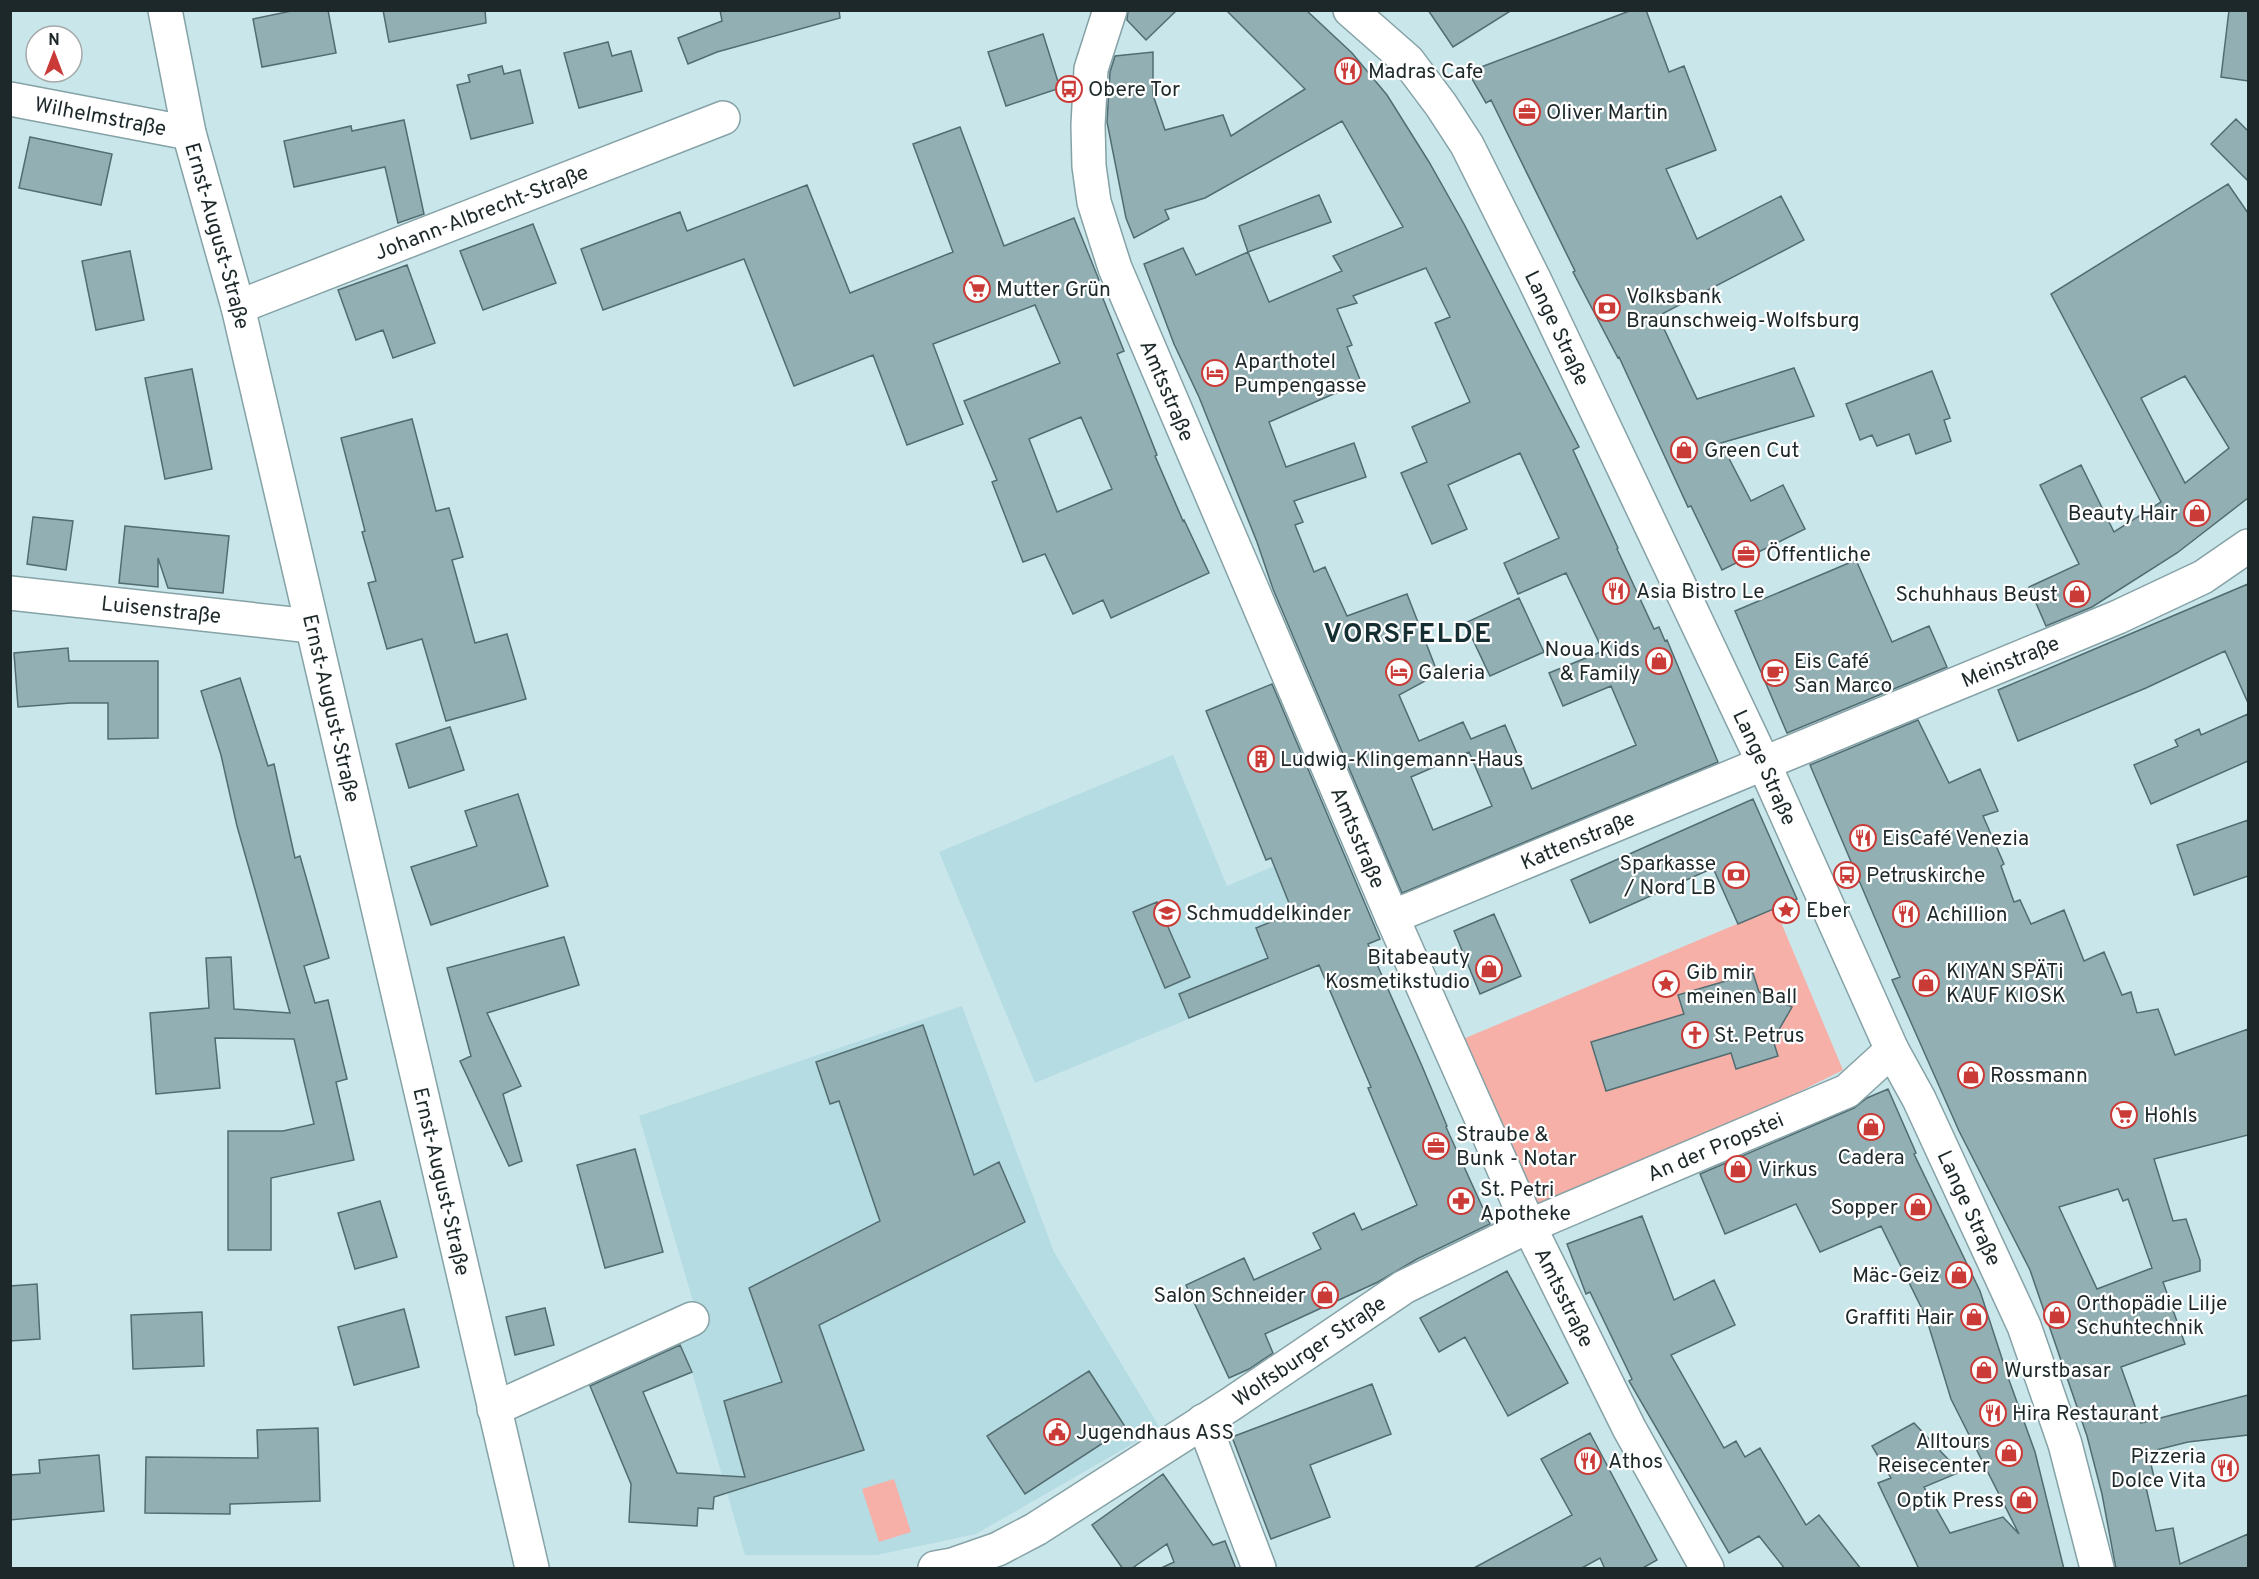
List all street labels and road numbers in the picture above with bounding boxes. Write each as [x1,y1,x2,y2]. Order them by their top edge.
street label: Wilhelmstraße [32,92,168,143]
street label: Ernst-August-Straße [177,140,255,332]
street label: Johann-Albrecht-Straße [371,160,593,268]
street label: Lange Straße [1517,267,1595,391]
street label: Amtsstraße [1132,336,1200,446]
street label: Luisenstraße [100,591,222,631]
street label: Ernst-August-Straße [295,612,365,805]
street label: Meinstraße [1958,631,2064,695]
street label: Lange Straße [1725,706,1802,830]
street label: Amtsstraße [1323,783,1390,893]
street label: Kattenstraße [1517,806,1640,877]
street label: Ernst-August-Straße [405,1085,475,1279]
street label: An der Propstei [1644,1107,1788,1189]
street label: Lange Straße [1930,1147,2006,1271]
street label: Amtsstraße [1527,1244,1599,1352]
street label: Wolfsburger Straße [1228,1291,1392,1414]

